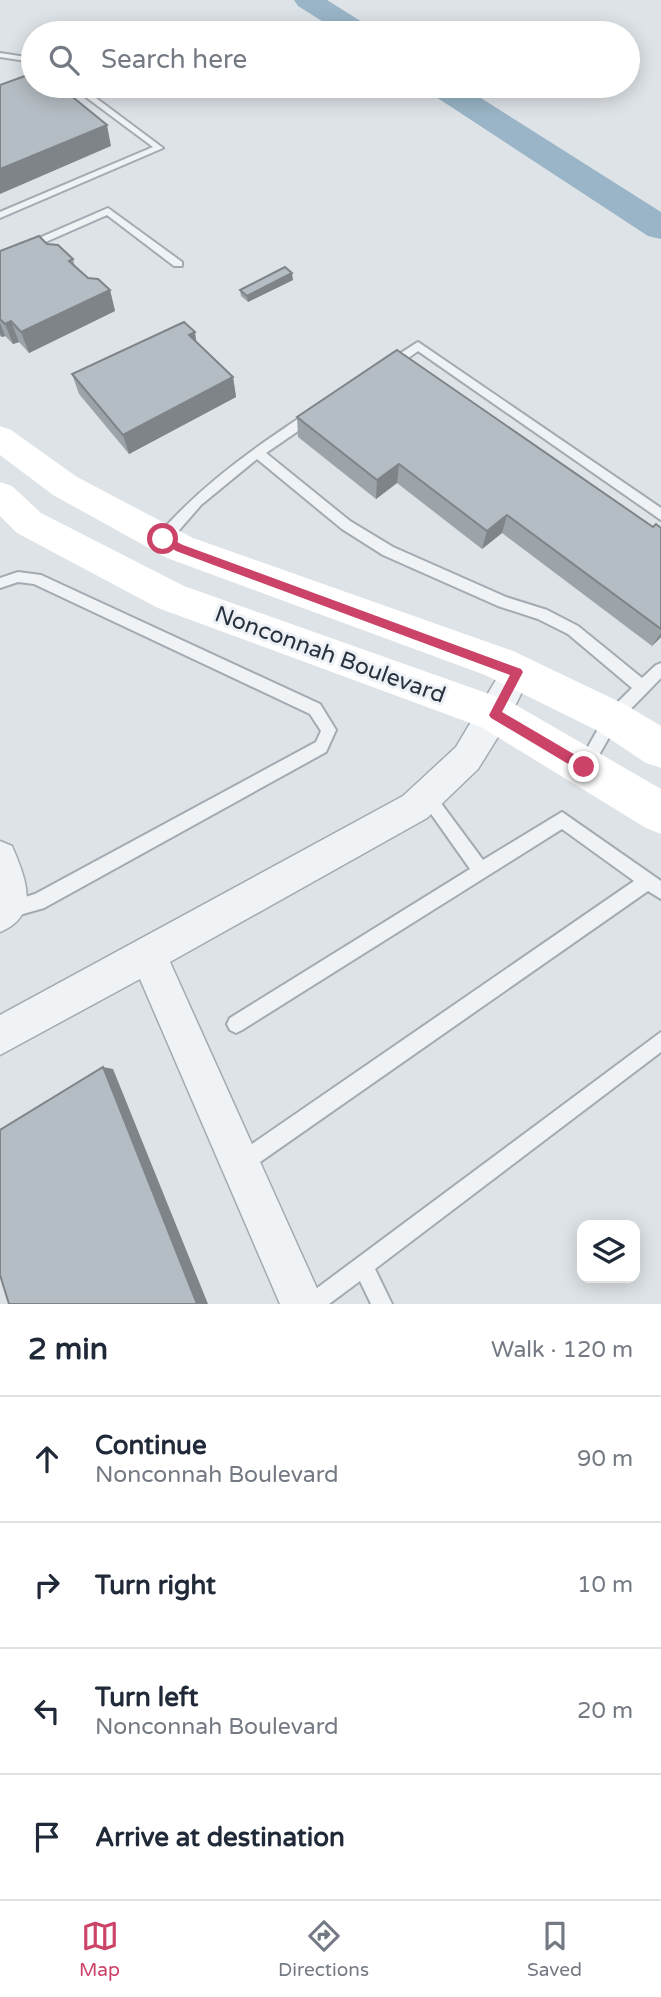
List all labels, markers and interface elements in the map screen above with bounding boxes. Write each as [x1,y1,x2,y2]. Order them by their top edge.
search box [21,21,640,98]
icon: search [45,41,83,79]
text: Search here [101,44,247,75]
route start [147,523,178,554]
street label: Nonconnah Boulevard [211,600,449,710]
route end [568,751,599,782]
map controls [577,1220,640,1283]
button: layers [577,1220,640,1283]
text: 2 min [28,1331,108,1368]
text: Walk · 120 m [491,1336,633,1364]
text: Continue [95,1430,207,1461]
icon: ahead [28,1440,66,1478]
text: 90 m [577,1445,633,1473]
text: Nonconnah Boulevard [95,1461,339,1489]
icon: right [28,1566,66,1604]
text: Turn right [95,1570,216,1601]
text: 10 m [577,1571,633,1599]
text: Turn left [95,1682,198,1713]
icon: left [28,1692,66,1730]
text: 20 m [577,1697,633,1725]
text: Nonconnah Boulevard [95,1713,339,1741]
icon: arrive [28,1818,66,1856]
text: Arrive at destination [95,1822,345,1853]
tab: Map [79,1917,120,1981]
tab: Directions [278,1917,369,1981]
tab: Saved [527,1917,582,1981]

